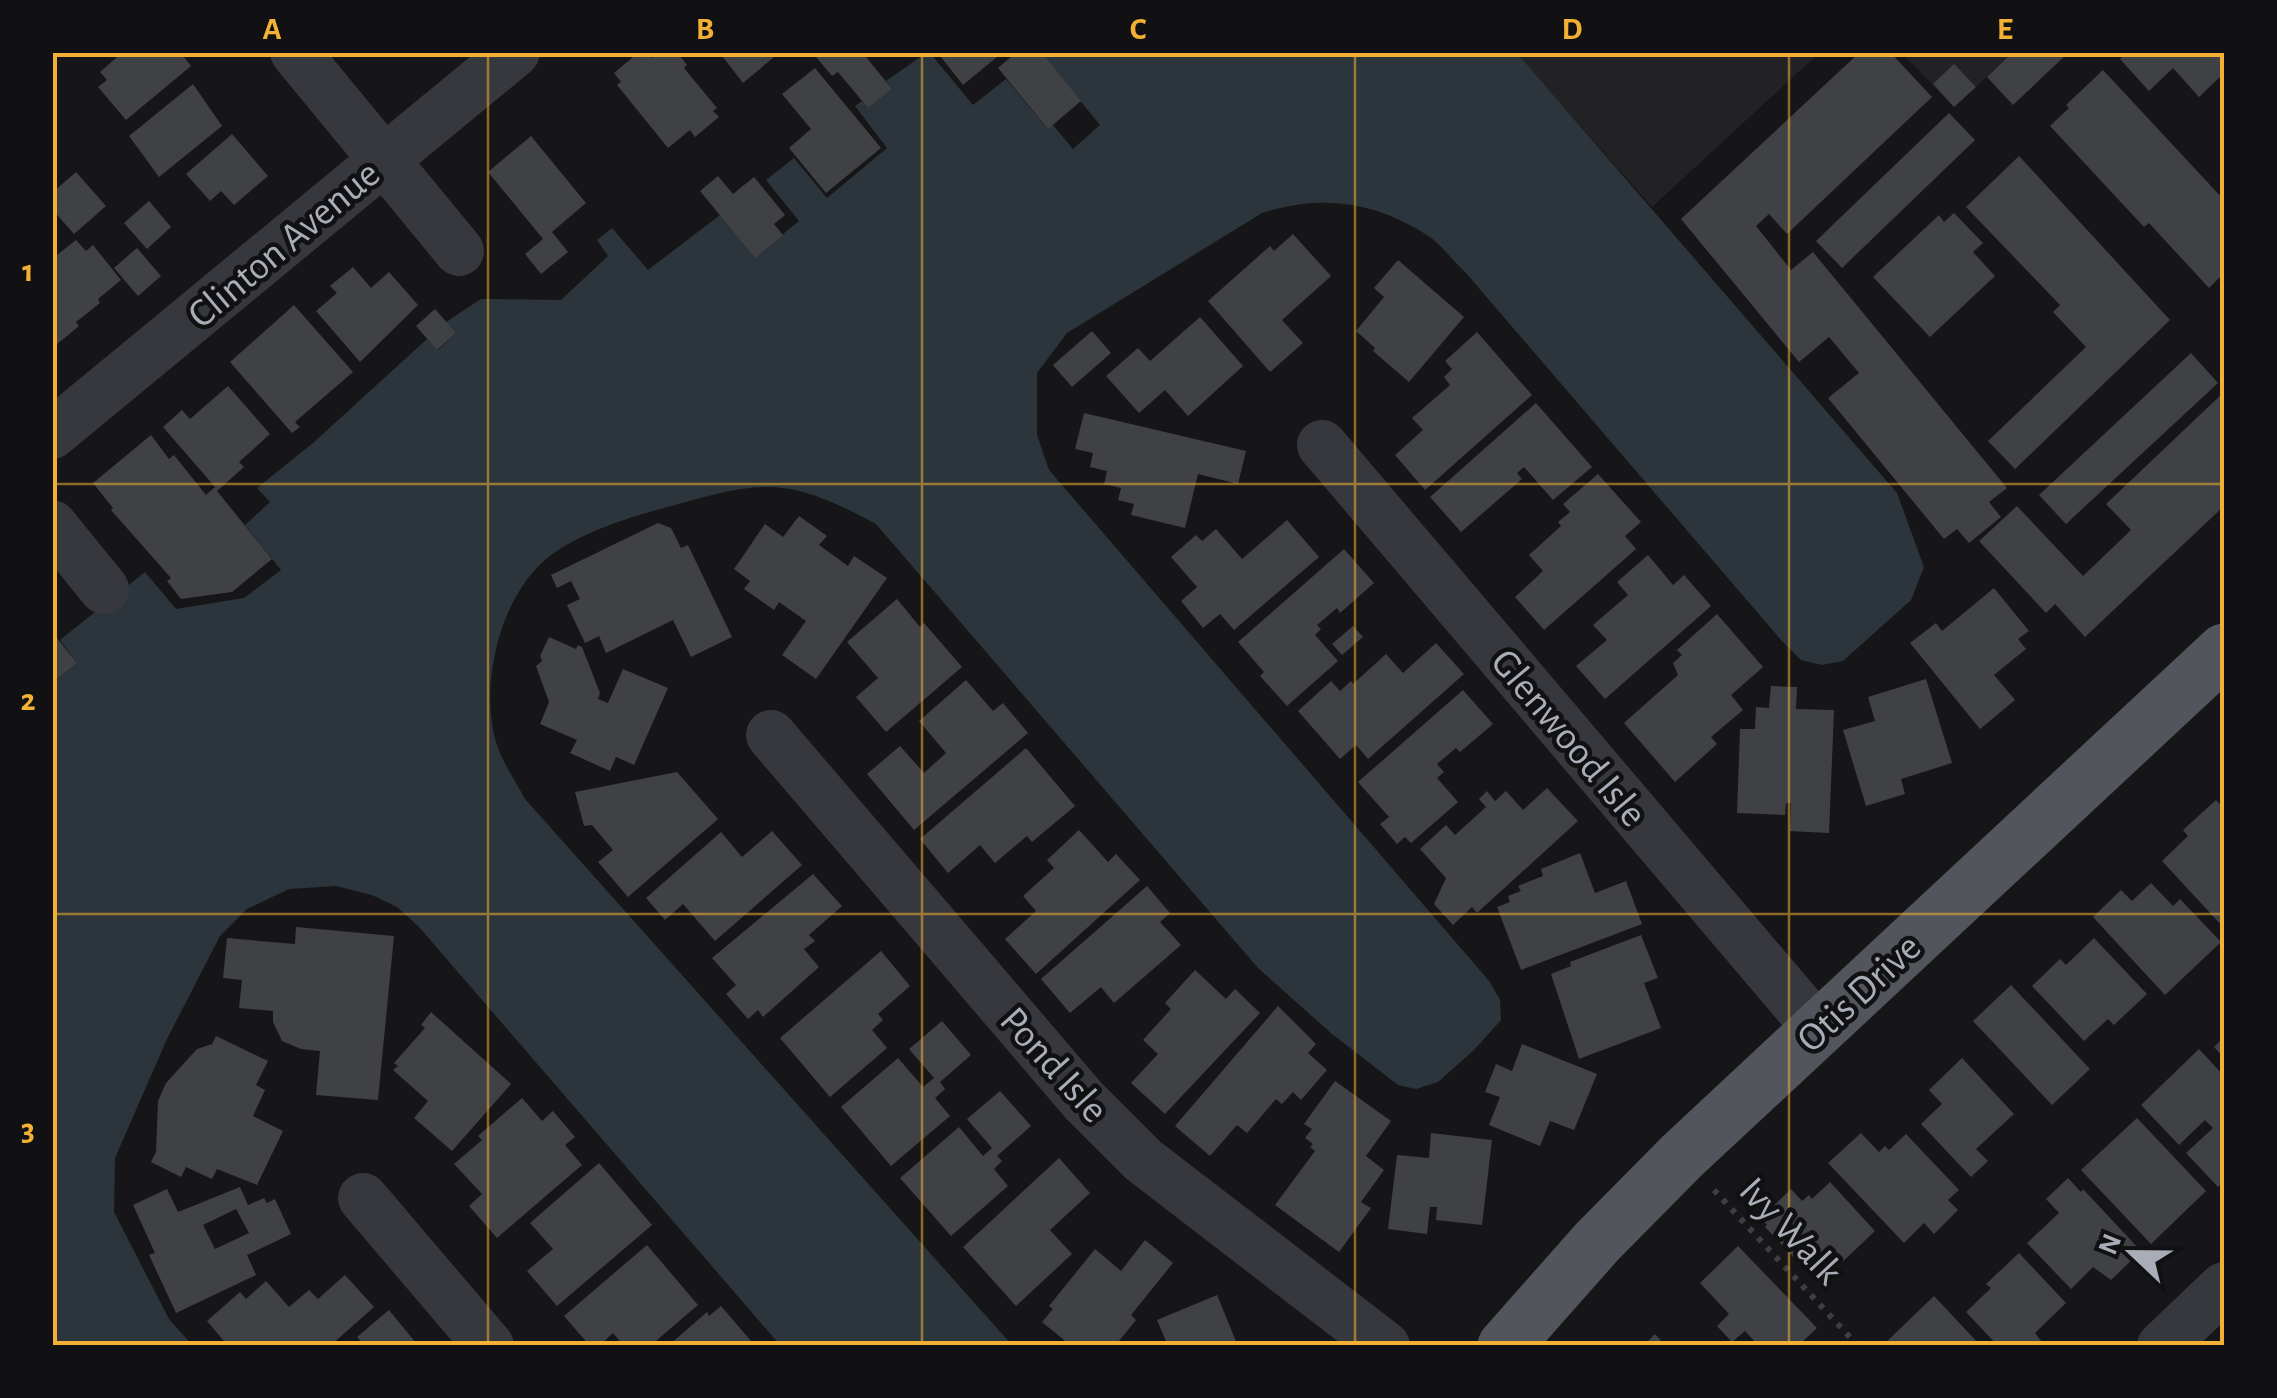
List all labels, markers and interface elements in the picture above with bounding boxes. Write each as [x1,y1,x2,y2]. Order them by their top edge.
text: A [262,13,282,45]
text: B [696,13,714,45]
text: C [1130,13,1147,45]
text: D [1562,13,1583,45]
text: E [1997,13,2013,45]
street label: Clinton Avenue [181,153,388,336]
text: 1 [22,255,34,287]
street label: Glenwood Isle [1483,642,1654,835]
text: 2 [20,684,36,716]
street label: Otis Drive [1790,927,1929,1060]
street label: Pond Isle [992,1000,1115,1131]
text: 3 [21,1114,35,1146]
street label: Ivy Walk [1731,1170,1850,1293]
north arrow [2082,1203,2182,1303]
text: N [2094,1230,2127,1259]

